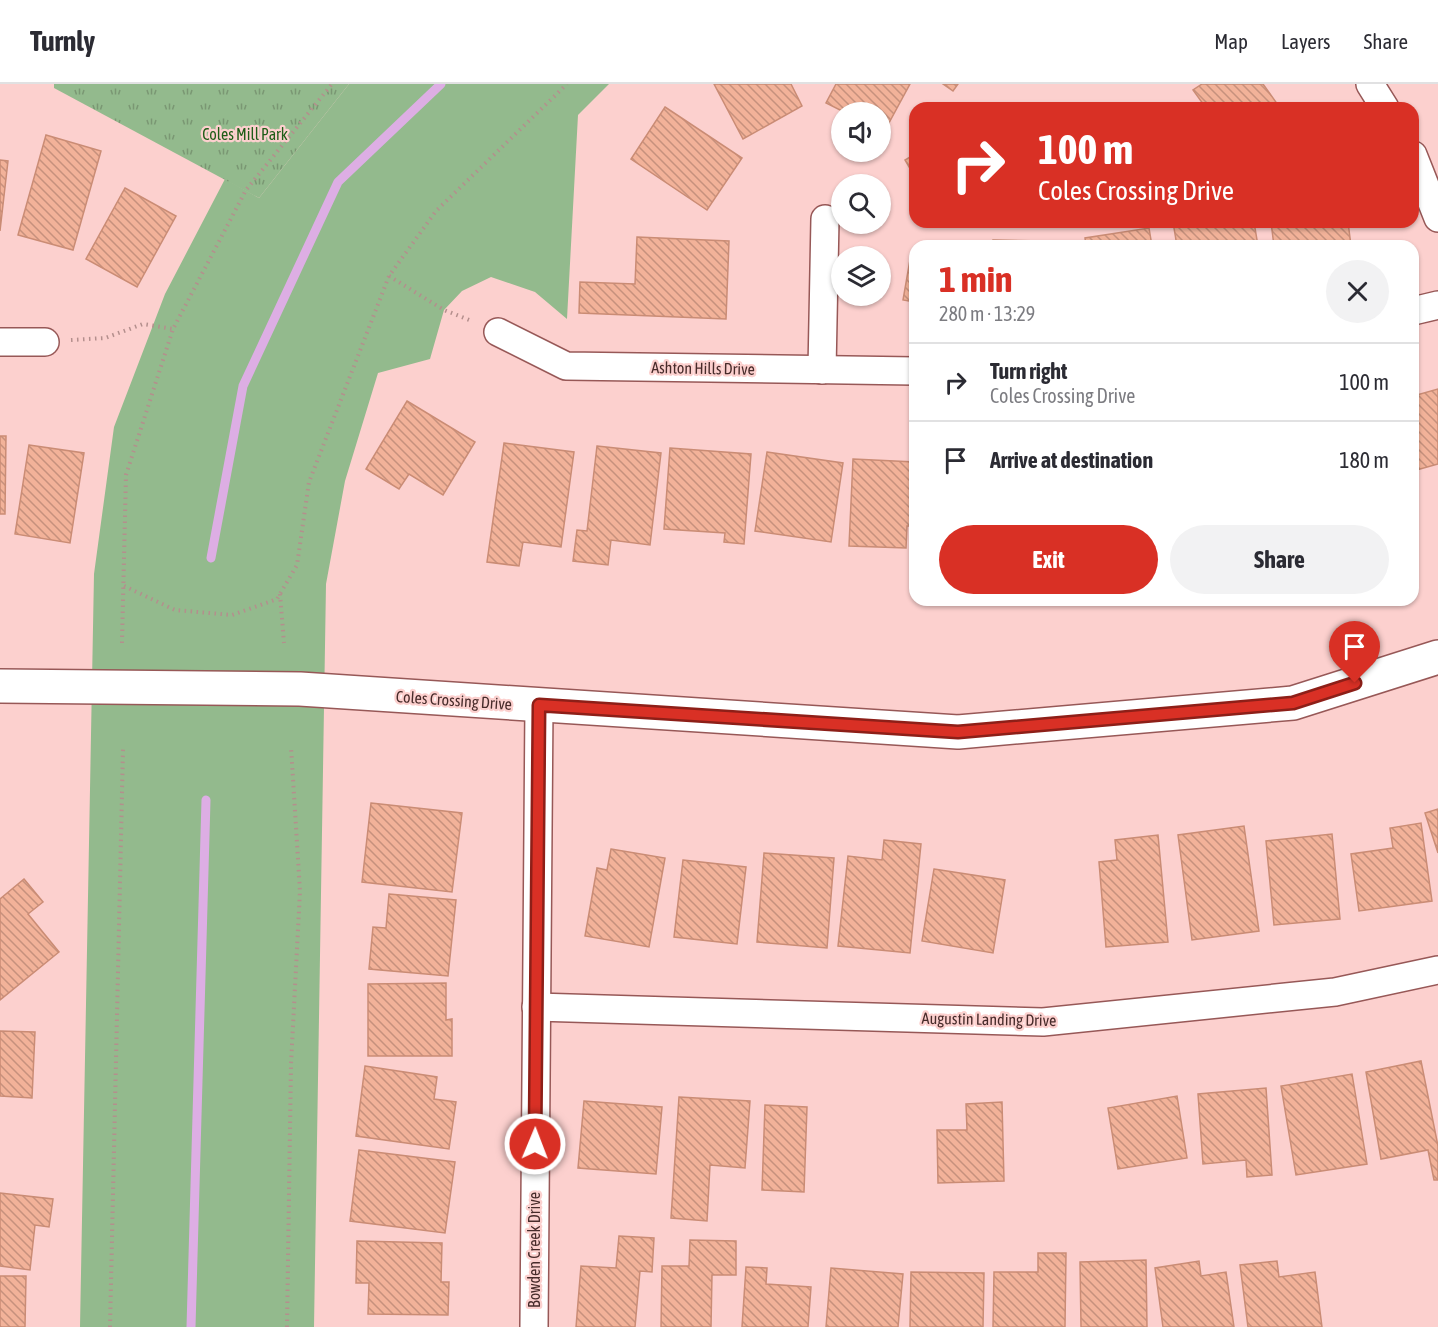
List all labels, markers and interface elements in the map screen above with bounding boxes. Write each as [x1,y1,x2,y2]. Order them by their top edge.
text: Turnly [30,25,95,57]
text: Map [1214,29,1248,53]
text: Layers [1281,29,1331,53]
text: Share [1364,29,1408,53]
map controls [831,102,891,306]
button: sound [831,102,891,162]
park label: Coles Mill Park [202,125,288,143]
text: 100 m [1038,125,1133,173]
icon: right [939,126,1017,204]
button: search [831,174,891,234]
text: Coles Crossing Drive [1038,175,1234,206]
button: layers [831,246,891,306]
text: 1 min [939,258,1013,300]
button: close [1326,260,1389,323]
text: 280 m · 13:29 [939,302,1035,325]
street label: Ashton Hills Drive [651,358,755,378]
text: Turn right [990,358,1067,384]
icon: right [939,366,972,399]
text: 100 m [1339,369,1389,395]
text: Coles Crossing Drive [990,384,1135,407]
icon: arrive [939,444,972,477]
text: Arrive at destination [990,447,1153,473]
text: 180 m [1339,447,1389,473]
button: Exit [939,525,1158,594]
button: Share [1170,525,1389,594]
pin [1329,621,1380,683]
icon: arrive [1338,630,1371,663]
street label: Coles Crossing Drive [395,687,513,714]
street label: Augustin Landing Drive [922,1009,1056,1030]
position arrow [503,1112,567,1176]
street label: Bowden Creek Drive [525,1192,543,1308]

